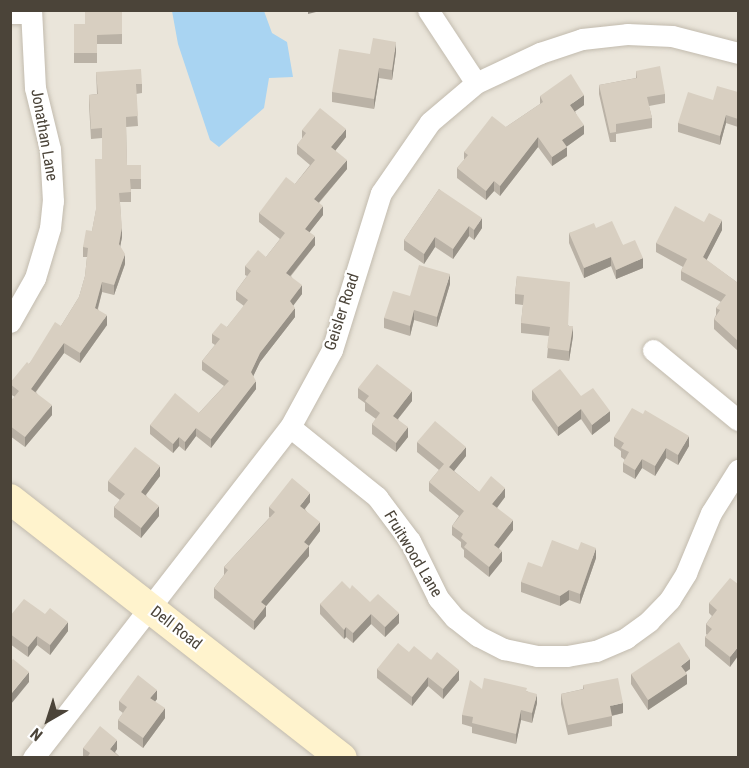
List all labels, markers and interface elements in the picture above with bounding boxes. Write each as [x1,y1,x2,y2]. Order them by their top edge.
street label: Jonathan Lane [26,87,62,183]
street label: Geisler Road [321,271,363,353]
street label: Fruitwood Lane [380,507,446,601]
street label: Dell Road [147,602,205,654]
north arrow [18,690,78,750]
text: N [27,724,46,745]

